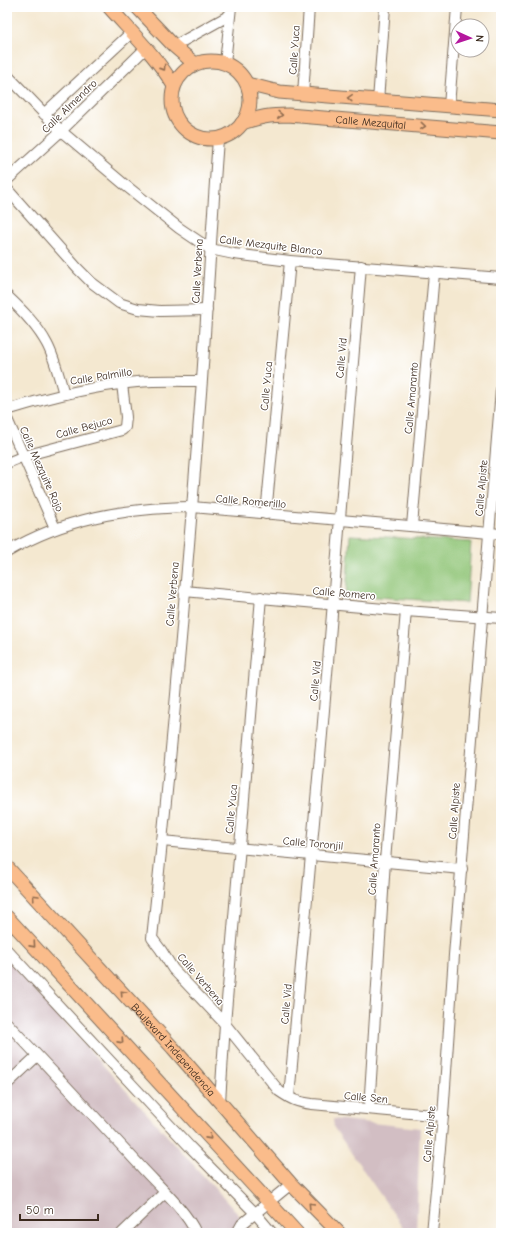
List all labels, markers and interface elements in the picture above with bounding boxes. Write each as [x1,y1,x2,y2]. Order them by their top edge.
north arrow [450,18,490,58]
street label: Calle Yuca [286,25,303,75]
text: N [473,35,486,42]
one-way arrow [158,63,165,70]
street label: Calle Almendro [39,77,100,136]
one-way arrow [347,94,353,103]
one-way arrow [277,111,283,119]
street label: Calle Mezquital [335,113,406,132]
one-way arrow [420,122,426,131]
street label: Calle Mezquite Blanco [219,233,323,258]
street label: Calle Verbena [189,238,206,304]
street label: Calle Vid [333,337,350,379]
street label: Calle Yuca [258,361,275,411]
street label: Calle Amaranto [402,361,421,435]
street label: Calle Palmillo [69,365,133,388]
street label: Calle Bejuco [54,414,114,441]
street label: Calle Mezquite Rojo [17,424,66,514]
street label: Calle Alpiste [473,459,490,517]
street label: Calle Romerillo [215,492,287,511]
street label: Calle Verbena [163,561,182,627]
street label: Calle Romero [312,584,376,603]
street label: Calle Vid [307,660,324,702]
street label: Calle Alpiste [446,782,463,840]
street label: Calle Yuca [223,784,240,834]
street label: Calle Amaranto [365,822,384,895]
street label: Calle Toronjil [282,834,344,853]
one-way arrow [32,894,40,902]
one-way arrow [29,940,36,948]
street label: Calle Verbena [174,951,227,1008]
street label: Calle Vid [278,983,295,1025]
one-way arrow [120,990,127,998]
street label: Boulevard Independencia [128,1001,218,1099]
one-way arrow [116,1036,124,1044]
street label: Calle Sen [343,1089,388,1106]
street label: Calle Alpiste [421,1105,438,1163]
one-way arrow [204,1132,211,1140]
scale bar [20,1196,98,1222]
one-way arrow [308,1202,316,1210]
text: 50 m [26,1203,54,1217]

